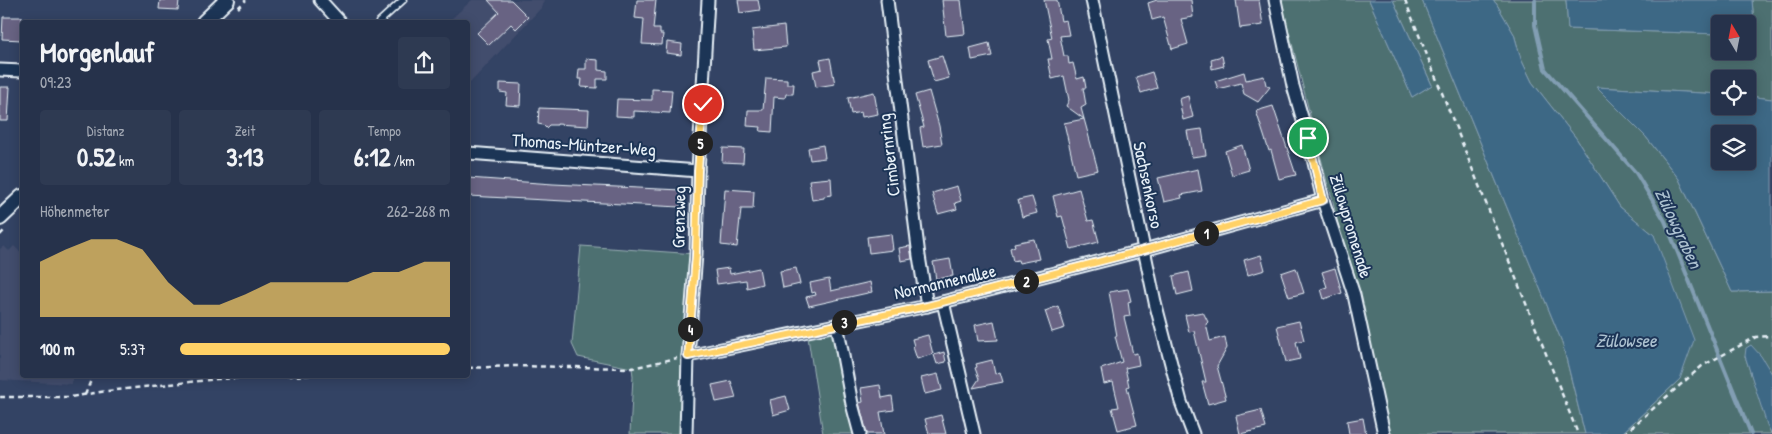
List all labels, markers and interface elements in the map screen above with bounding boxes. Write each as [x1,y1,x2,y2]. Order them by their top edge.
north arrow [1711,15,1756,60]
map controls [1711,15,1756,170]
text: Morgenlauf [40,33,155,71]
button: share [398,37,450,89]
button: locate [1711,70,1756,115]
text: 09:23 [40,71,71,93]
pin [682,83,724,125]
icon: check [689,90,717,118]
street label: Cimbernring [871,112,906,198]
pin [1287,117,1329,159]
text: Distanz [87,121,125,140]
text: Zeit [235,121,255,140]
text: Tempo [368,121,401,140]
icon: arrive [1294,124,1322,152]
button: layers [1711,125,1756,170]
street label: Thomas-Müntzer-Weg [511,127,657,162]
pin: 5 [688,130,712,156]
text: 5 [698,134,703,153]
street label: Sachsenkorso [1127,139,1170,231]
text: 0.52 [77,140,116,174]
text: 3:13 [226,140,264,174]
text: 6:12 [354,140,390,174]
text: km [116,151,134,170]
text: /km [390,151,415,170]
street label: Zülowpromenade [1324,171,1379,281]
water label: Zülowgraben [1649,184,1710,274]
street label: Grenzweg [665,186,692,248]
text: Höhenmeter [40,200,110,222]
text: 262–268 m [387,200,450,222]
pin: 1 [1194,220,1218,246]
text: 1 [1204,224,1209,243]
street label: Normannenallee [892,258,998,305]
pin: 2 [1014,268,1038,294]
text: 2 [1023,272,1030,291]
pin: 3 [832,310,856,334]
text: 3 [841,313,848,332]
pin: 4 [678,316,702,342]
text: 4 [688,320,693,339]
water label: Zülowsee [1595,327,1658,353]
text: 100 m [40,338,75,360]
text: 5:37 [120,338,146,360]

